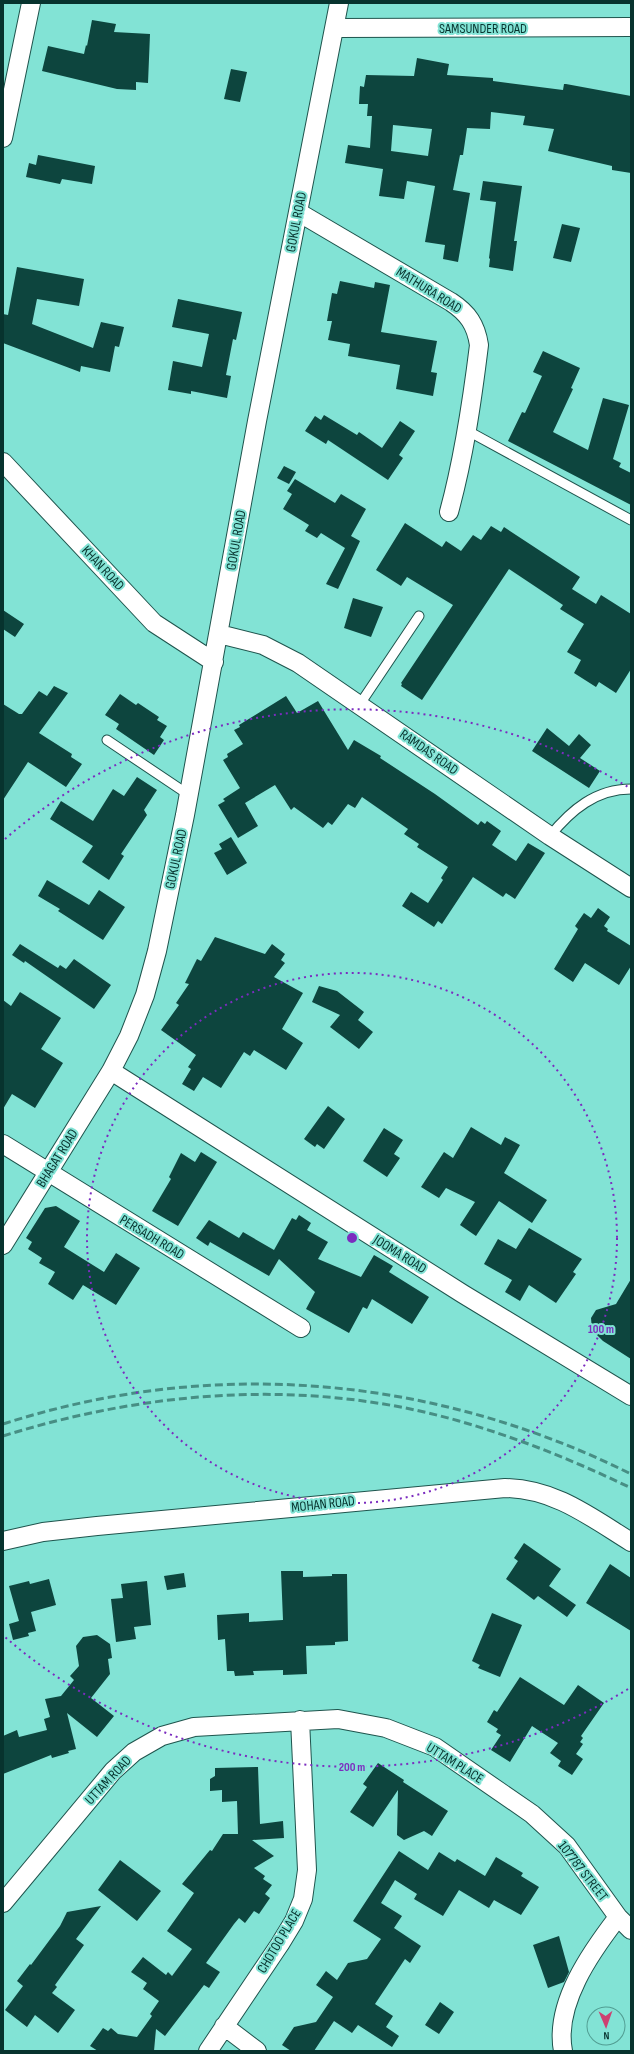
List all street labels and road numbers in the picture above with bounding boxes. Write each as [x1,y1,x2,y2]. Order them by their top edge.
street label: SAMSUNDER ROAD [439,20,527,37]
street label: GOKUL ROAD [282,190,310,253]
street label: MATHURA ROAD [393,263,465,317]
street label: GOKUL ROAD [222,509,250,571]
street label: KHAN ROAD [78,542,128,594]
street label: RAMDAS ROAD [396,726,462,778]
street label: GOKUL ROAD [161,827,191,890]
street label: BHAGAT ROAD [32,1126,82,1190]
street label: PERSADH ROAD [117,1211,188,1263]
street label: JOOMA ROAD [370,1231,430,1277]
street label: MOHAN ROAD [290,1492,356,1516]
street label: UTTAM PLACE [423,1739,487,1787]
street label: UTTAM ROAD [81,1752,135,1808]
street label: 107787 STREET [554,1838,612,1905]
street label: CHOTOO PLACE [253,1906,305,1976]

